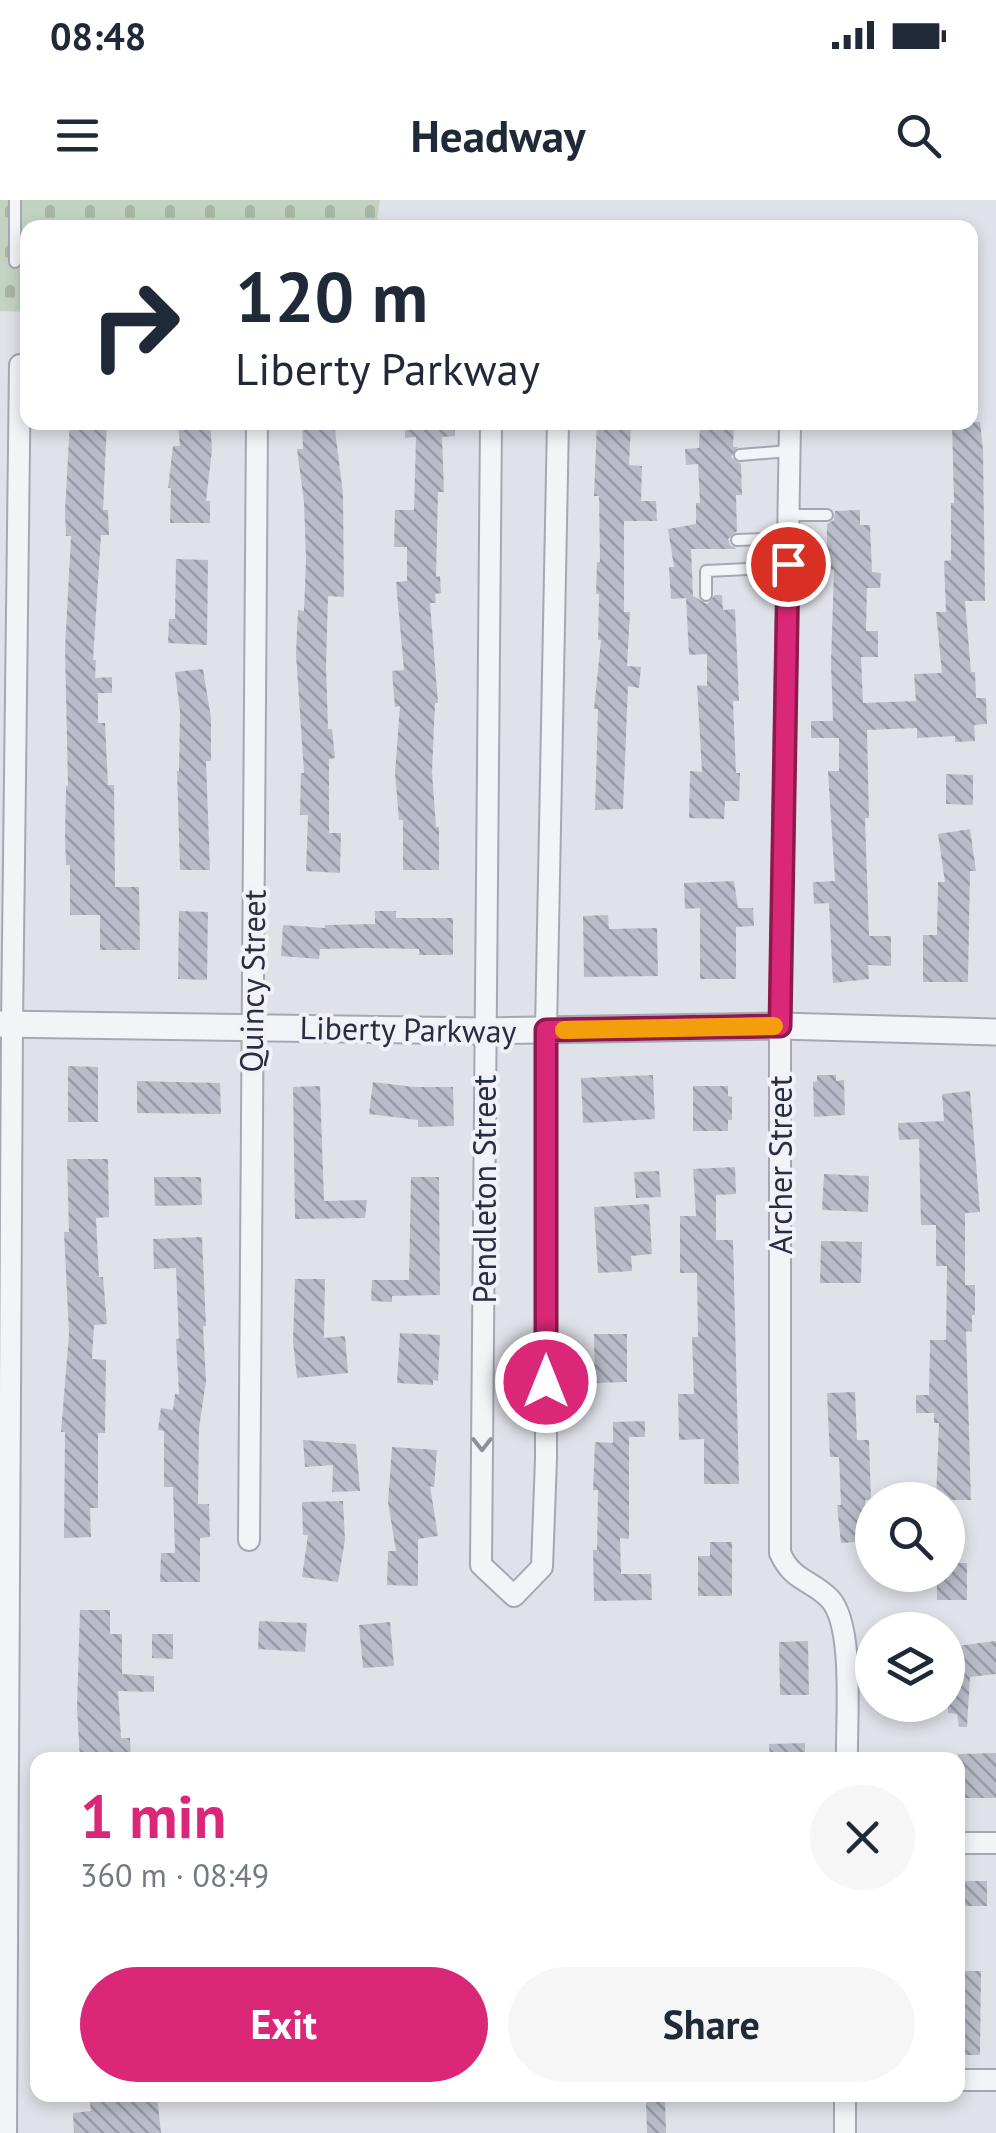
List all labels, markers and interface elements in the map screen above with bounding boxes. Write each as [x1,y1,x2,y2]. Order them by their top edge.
text: 08:48 [50,11,146,60]
text: Headway [410,106,586,164]
icon: menu [50,108,105,163]
icon: search [891,108,946,163]
text: 120 m [235,251,428,341]
icon: right [70,260,200,390]
text: Liberty Parkway [235,339,540,397]
pin [746,522,831,607]
icon: arrive [761,537,816,592]
street label: Quincy Street [229,889,275,1073]
street label: Liberty Parkway [299,1006,517,1052]
street label: Pendleton Street [463,1074,505,1303]
street label: Archer Street [759,1075,801,1254]
position arrow [494,1330,598,1434]
one-way arrow [471,1436,493,1452]
map controls [855,1482,965,1722]
button: search [855,1482,965,1592]
button: layers [855,1612,965,1722]
text: 1 min [80,1777,226,1855]
button: close [810,1785,915,1890]
text: 360 m · 08:49 [80,1854,269,1896]
button: Exit [80,1967,488,2082]
button: Share [508,1967,915,2082]

